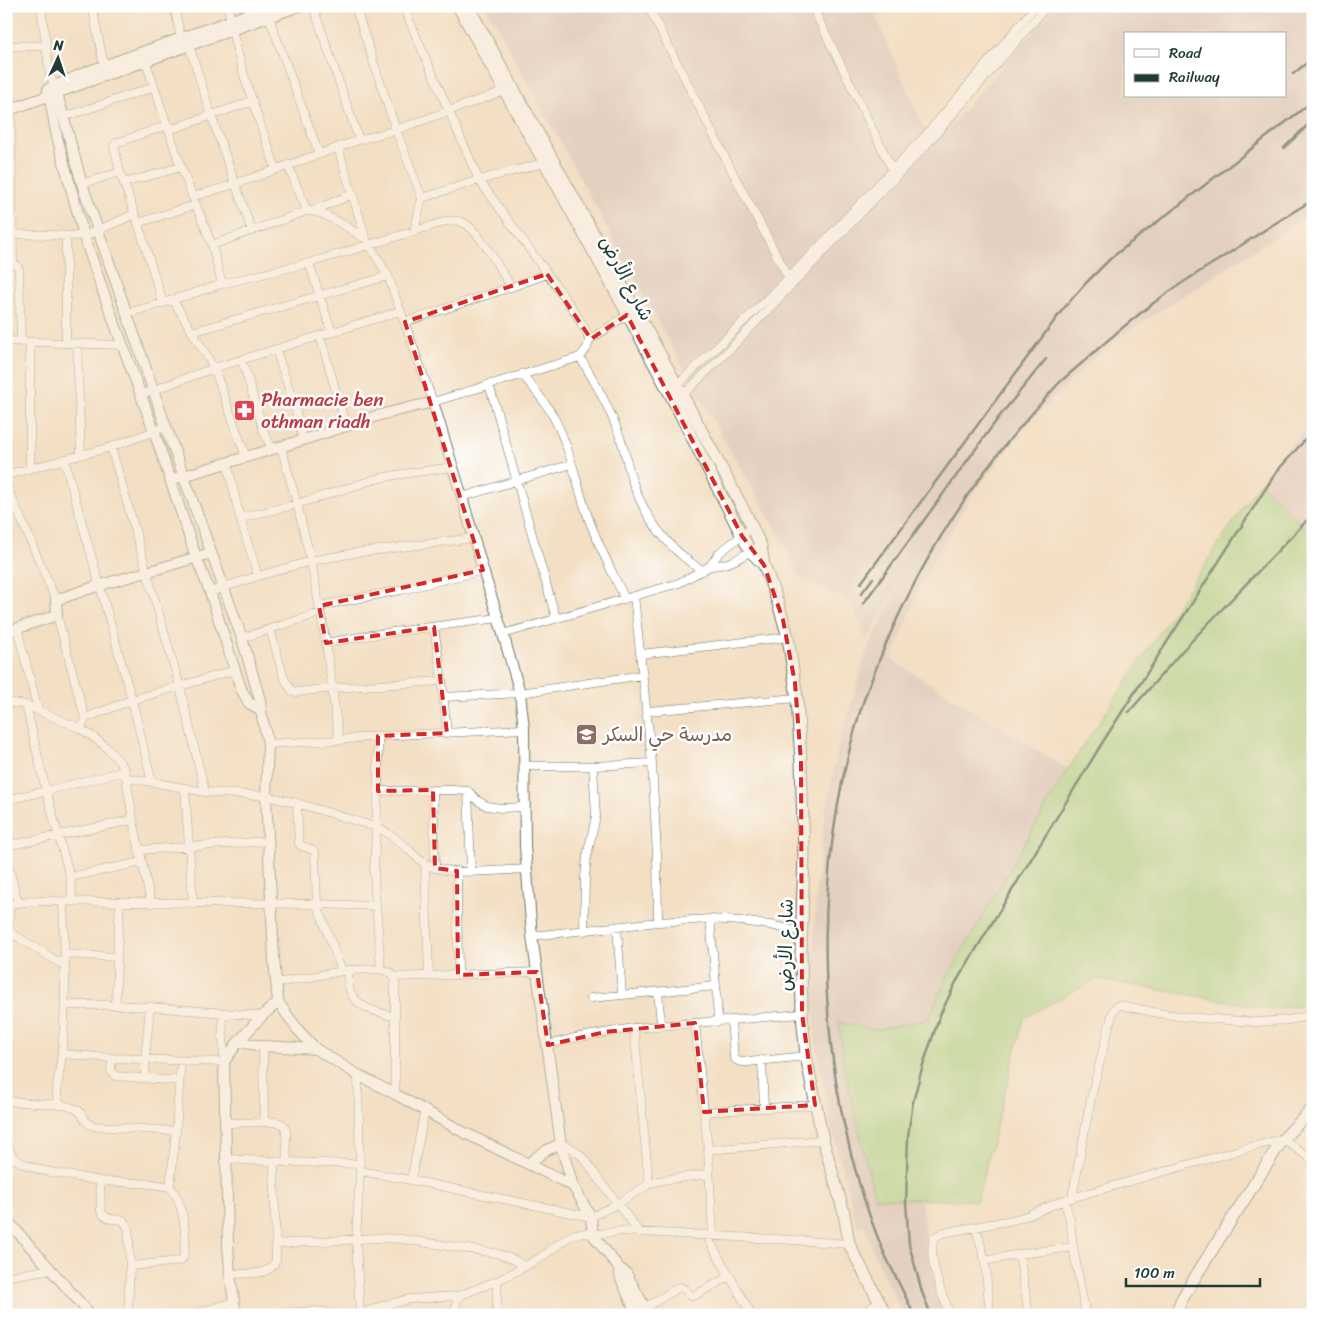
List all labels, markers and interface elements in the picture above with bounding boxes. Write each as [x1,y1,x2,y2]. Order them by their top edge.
north arrow [32,32,82,82]
legend [1124,32,1286,98]
text: N [52,33,64,58]
text: Road [1169,40,1202,66]
text: Railway [1169,64,1220,90]
street label: شارع الأرض [590,229,663,327]
place label: Pharmacie ben othman riadh [261,383,384,438]
pharmacy icon: Pharmacie ben othman riadh [233,398,257,422]
place label: مدرسة حي السكر [601,718,732,751]
school or university icon: مدرسة حي السكر [575,722,599,746]
street label: شارع الأرض [768,898,803,992]
scale bar [1126,1256,1260,1288]
text: 100 m [1134,1260,1175,1286]

